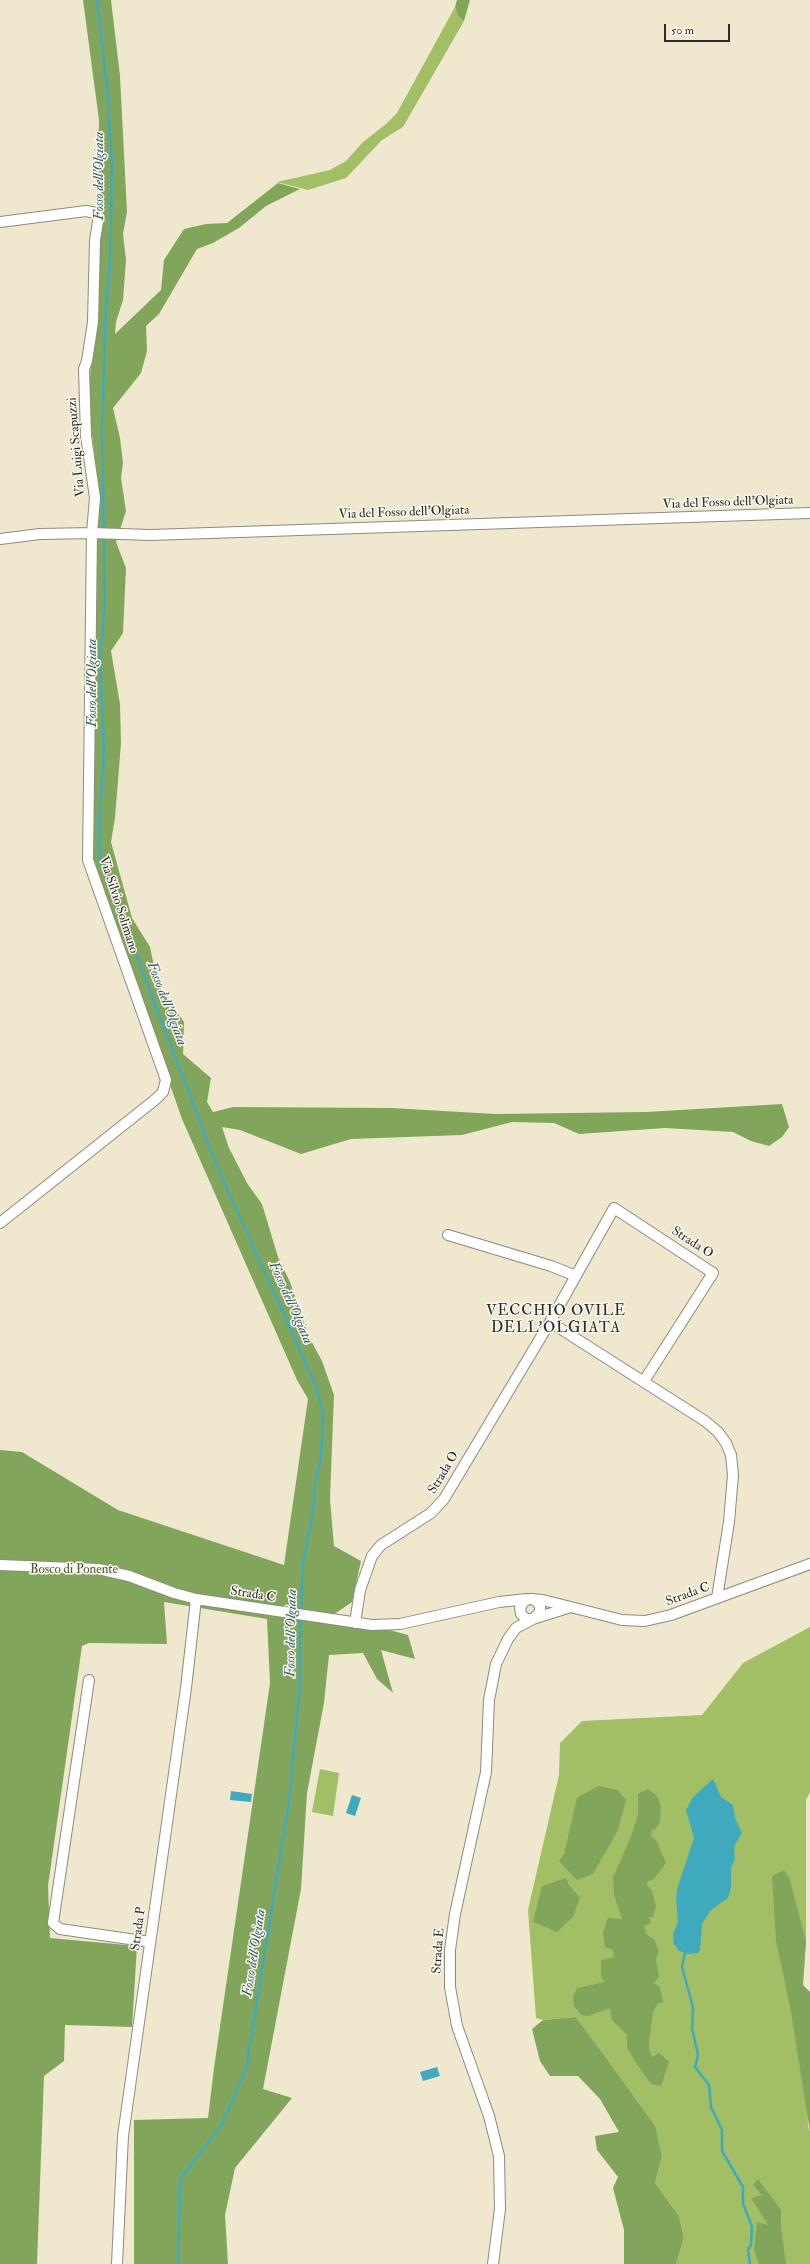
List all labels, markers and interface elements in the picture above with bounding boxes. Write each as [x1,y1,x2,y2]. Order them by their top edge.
scale bar [666,16,732,42]
text: 50 m [671,23,694,38]
water label: Fosso dell'Olgiata [92,132,108,220]
street label: Via Luigi Scapuzzi [65,397,89,497]
street label: Via del Fosso dell'Olgiata [662,493,794,513]
street label: Via del Fosso dell'Olgiata [338,503,470,523]
water label: Fosso dell’Olgiata [85,639,101,727]
street label: Via Silvio Solimano [95,854,141,956]
water label: Fosso dell’Olgiata [142,960,190,1048]
street label: Strada O [668,1224,716,1262]
water label: Fosso dell’Olgiata [264,1259,316,1347]
district label: VECCHIO OVILE DELL'OLGIATA [486,1303,626,1338]
street label: Strada O [425,1449,463,1497]
park label: Bosco di Ponente [30,1562,118,1578]
street label: Strada C [664,1580,712,1610]
street label: Strada C [229,1584,277,1606]
water label: Fosso dell’Olgiata [283,1589,301,1677]
street label: Strada P [128,1906,150,1952]
water label: Fosso dell’Olgiata [240,1908,270,1998]
street label: Strada E [430,1928,448,1974]

